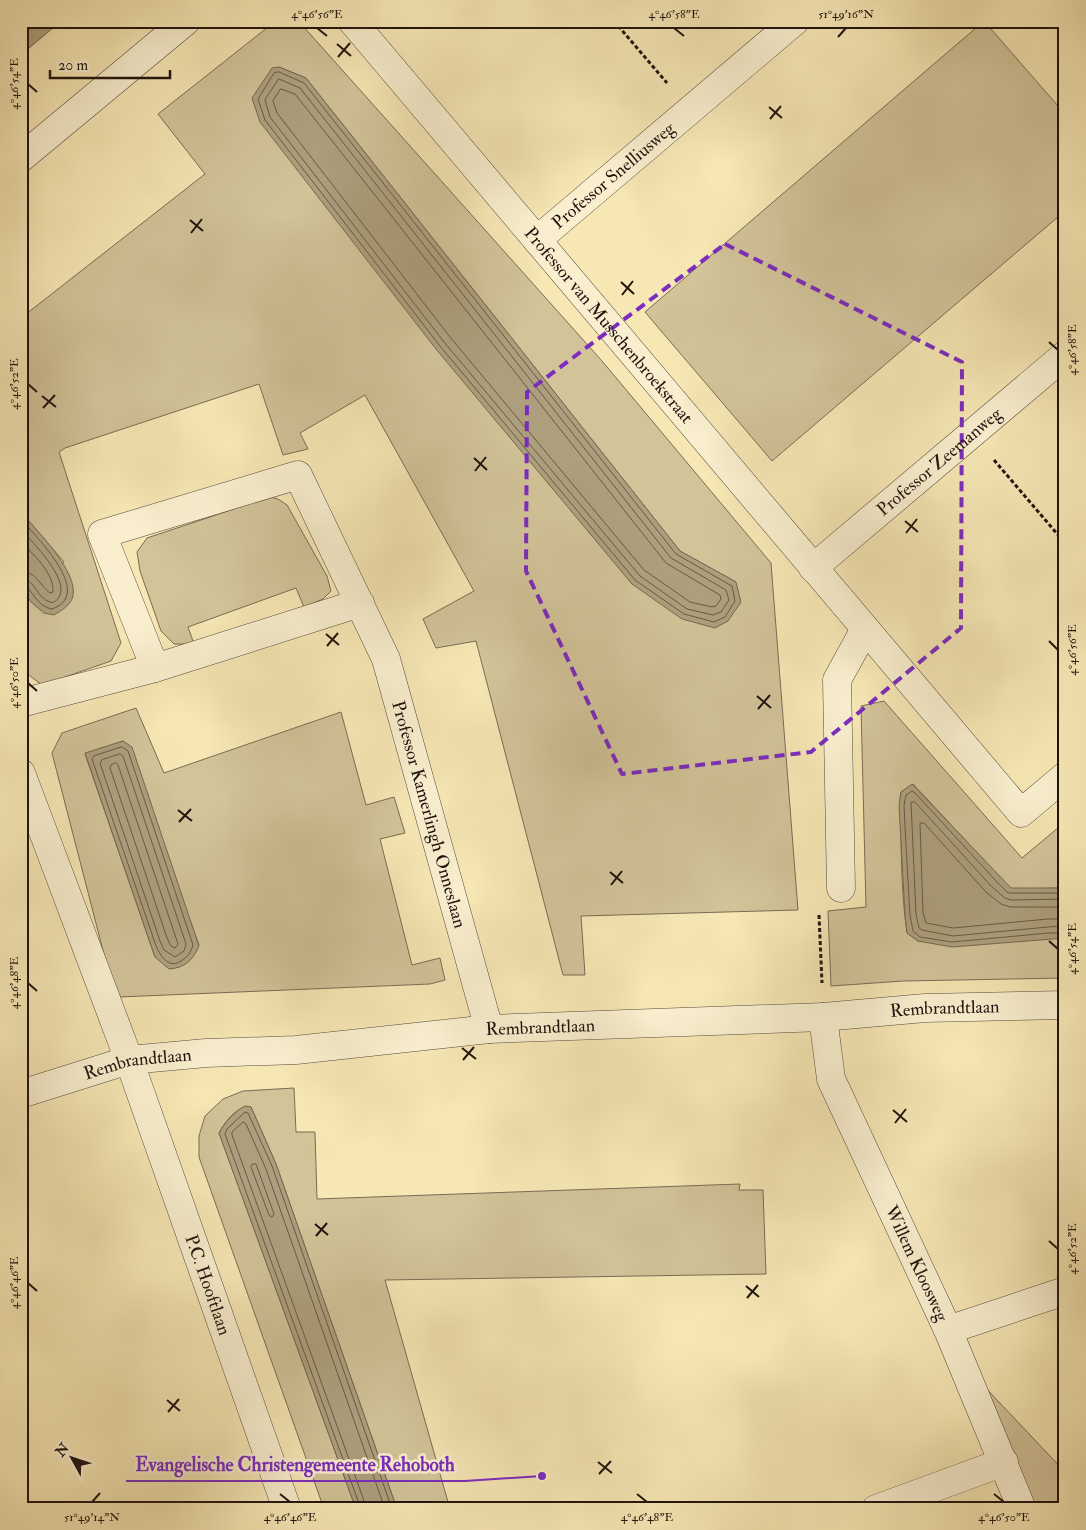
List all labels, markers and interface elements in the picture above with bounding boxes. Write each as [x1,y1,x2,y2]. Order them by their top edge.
text: 4°46'56"E [291,7,343,22]
text: 4°46'58"E [648,7,700,22]
text: 51°49'16"N [818,7,874,22]
scale bar [50,48,170,80]
text: 20 m [58,56,88,75]
text: 4°46'54"E [7,58,22,110]
street label: Professor Snelliusweg [547,116,680,234]
street label: Professor van Musschenbroekstraat [519,222,699,428]
text: 4°46'58"E [1065,324,1080,376]
text: 4°46'52"E [7,358,22,410]
street label: Professor Zeemanweg [872,401,1007,521]
text: 4°46'56"E [1065,624,1080,676]
text: 4°46'50"E [7,657,22,709]
street label: Professor Kamerlingh Onneslaan [387,698,472,931]
text: 4°46'54"E [1065,923,1080,975]
text: 4°46'48"E [7,957,22,1009]
street label: Rembrandtlaan [889,995,1000,1023]
street label: Rembrandtlaan [485,1014,595,1041]
street label: Rembrandtlaan [81,1043,192,1085]
street label: Willem Kloosweg [880,1201,954,1326]
text: 4°46'52"E [1065,1223,1080,1275]
street label: P.C. Hooftlaan [180,1231,236,1338]
text: 4°46'46"E [7,1256,22,1309]
north arrow [48,1432,98,1482]
text: N [51,1439,73,1461]
callout: Evangelische Christengemeente Rehoboth [126,1447,465,1481]
text: Evangelische Christengemeente Rehoboth [135,1453,455,1478]
text: 51°49'14"N [64,1510,120,1525]
text: 4°46'46"E [264,1510,317,1525]
text: 4°46'48"E [621,1510,673,1525]
text: 4°46'50"E [978,1510,1030,1525]

